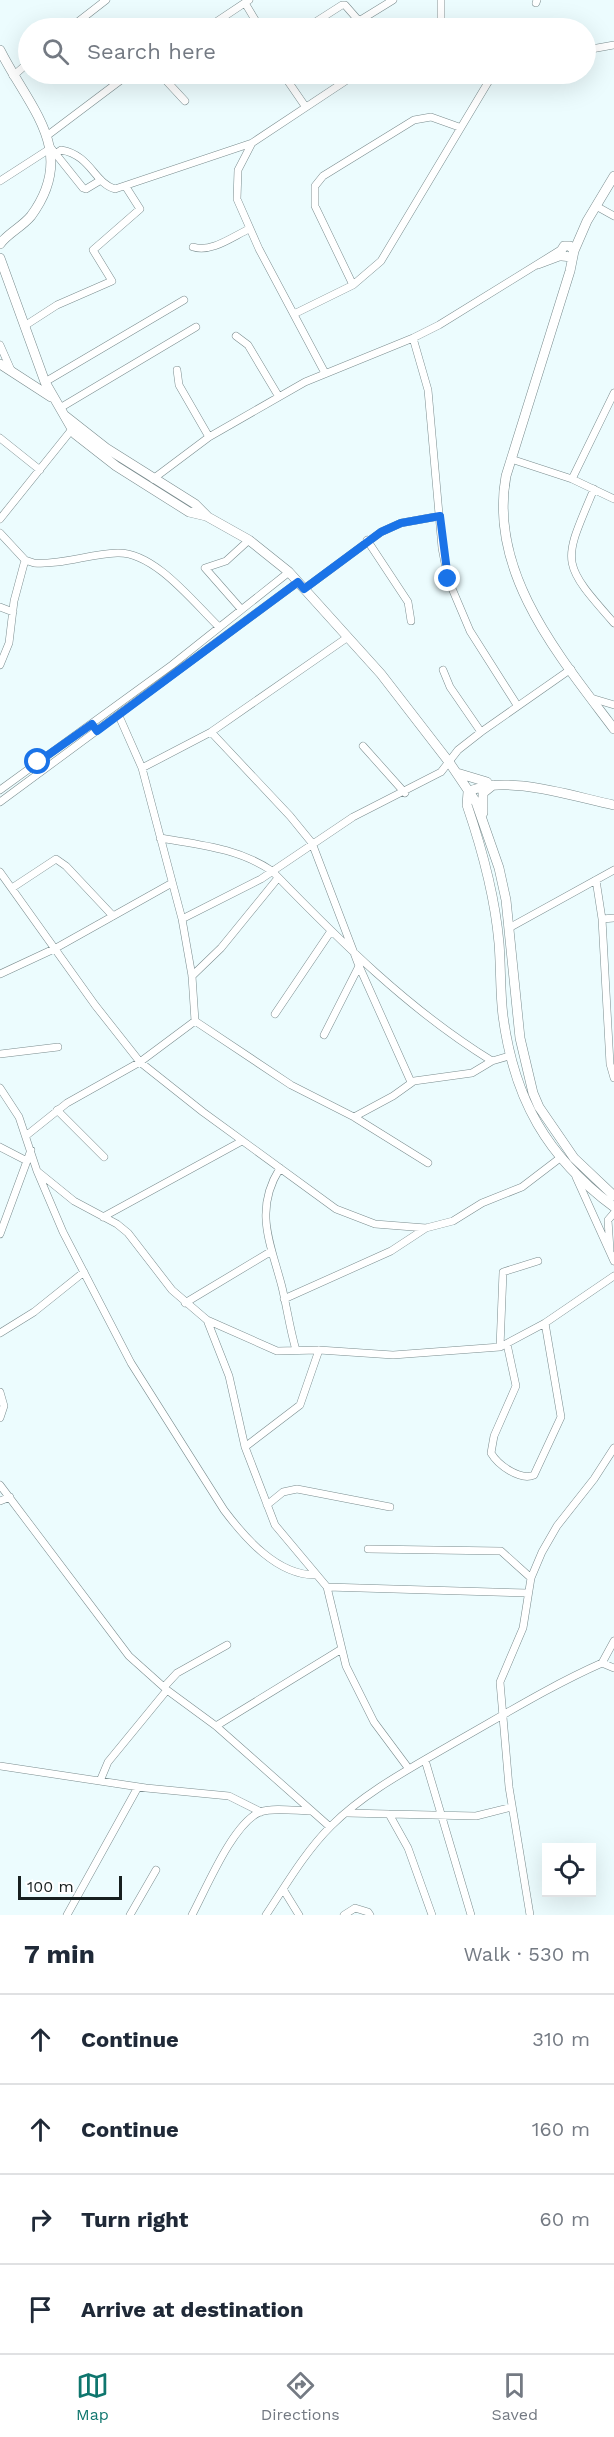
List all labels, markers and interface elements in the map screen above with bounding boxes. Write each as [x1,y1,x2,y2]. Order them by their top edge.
search box [18,18,596,84]
icon: search [39,35,72,68]
text: Search here [87,39,216,64]
route end [434,565,460,591]
route start [24,748,50,774]
map controls [542,1843,596,1897]
button: locate [542,1843,596,1897]
scale bar [18,1873,122,1900]
text: 100 m [27,1877,74,1896]
text: 7 min [24,1939,95,1969]
text: Walk · 530 m [463,1942,590,1966]
icon: ahead [24,2023,57,2056]
text: Continue [81,2027,179,2052]
text: 310 m [532,2027,590,2051]
icon: ahead [24,2113,57,2146]
text: Continue [81,2117,179,2142]
text: 160 m [532,2117,590,2141]
icon: right [24,2203,57,2236]
text: Turn right [81,2207,188,2232]
text: 60 m [540,2207,590,2231]
icon: arrive [24,2293,57,2326]
text: Arrive at destination [81,2297,304,2322]
tab: Map [76,2369,109,2424]
tab: Directions [261,2369,340,2424]
tab: Saved [492,2369,538,2424]

